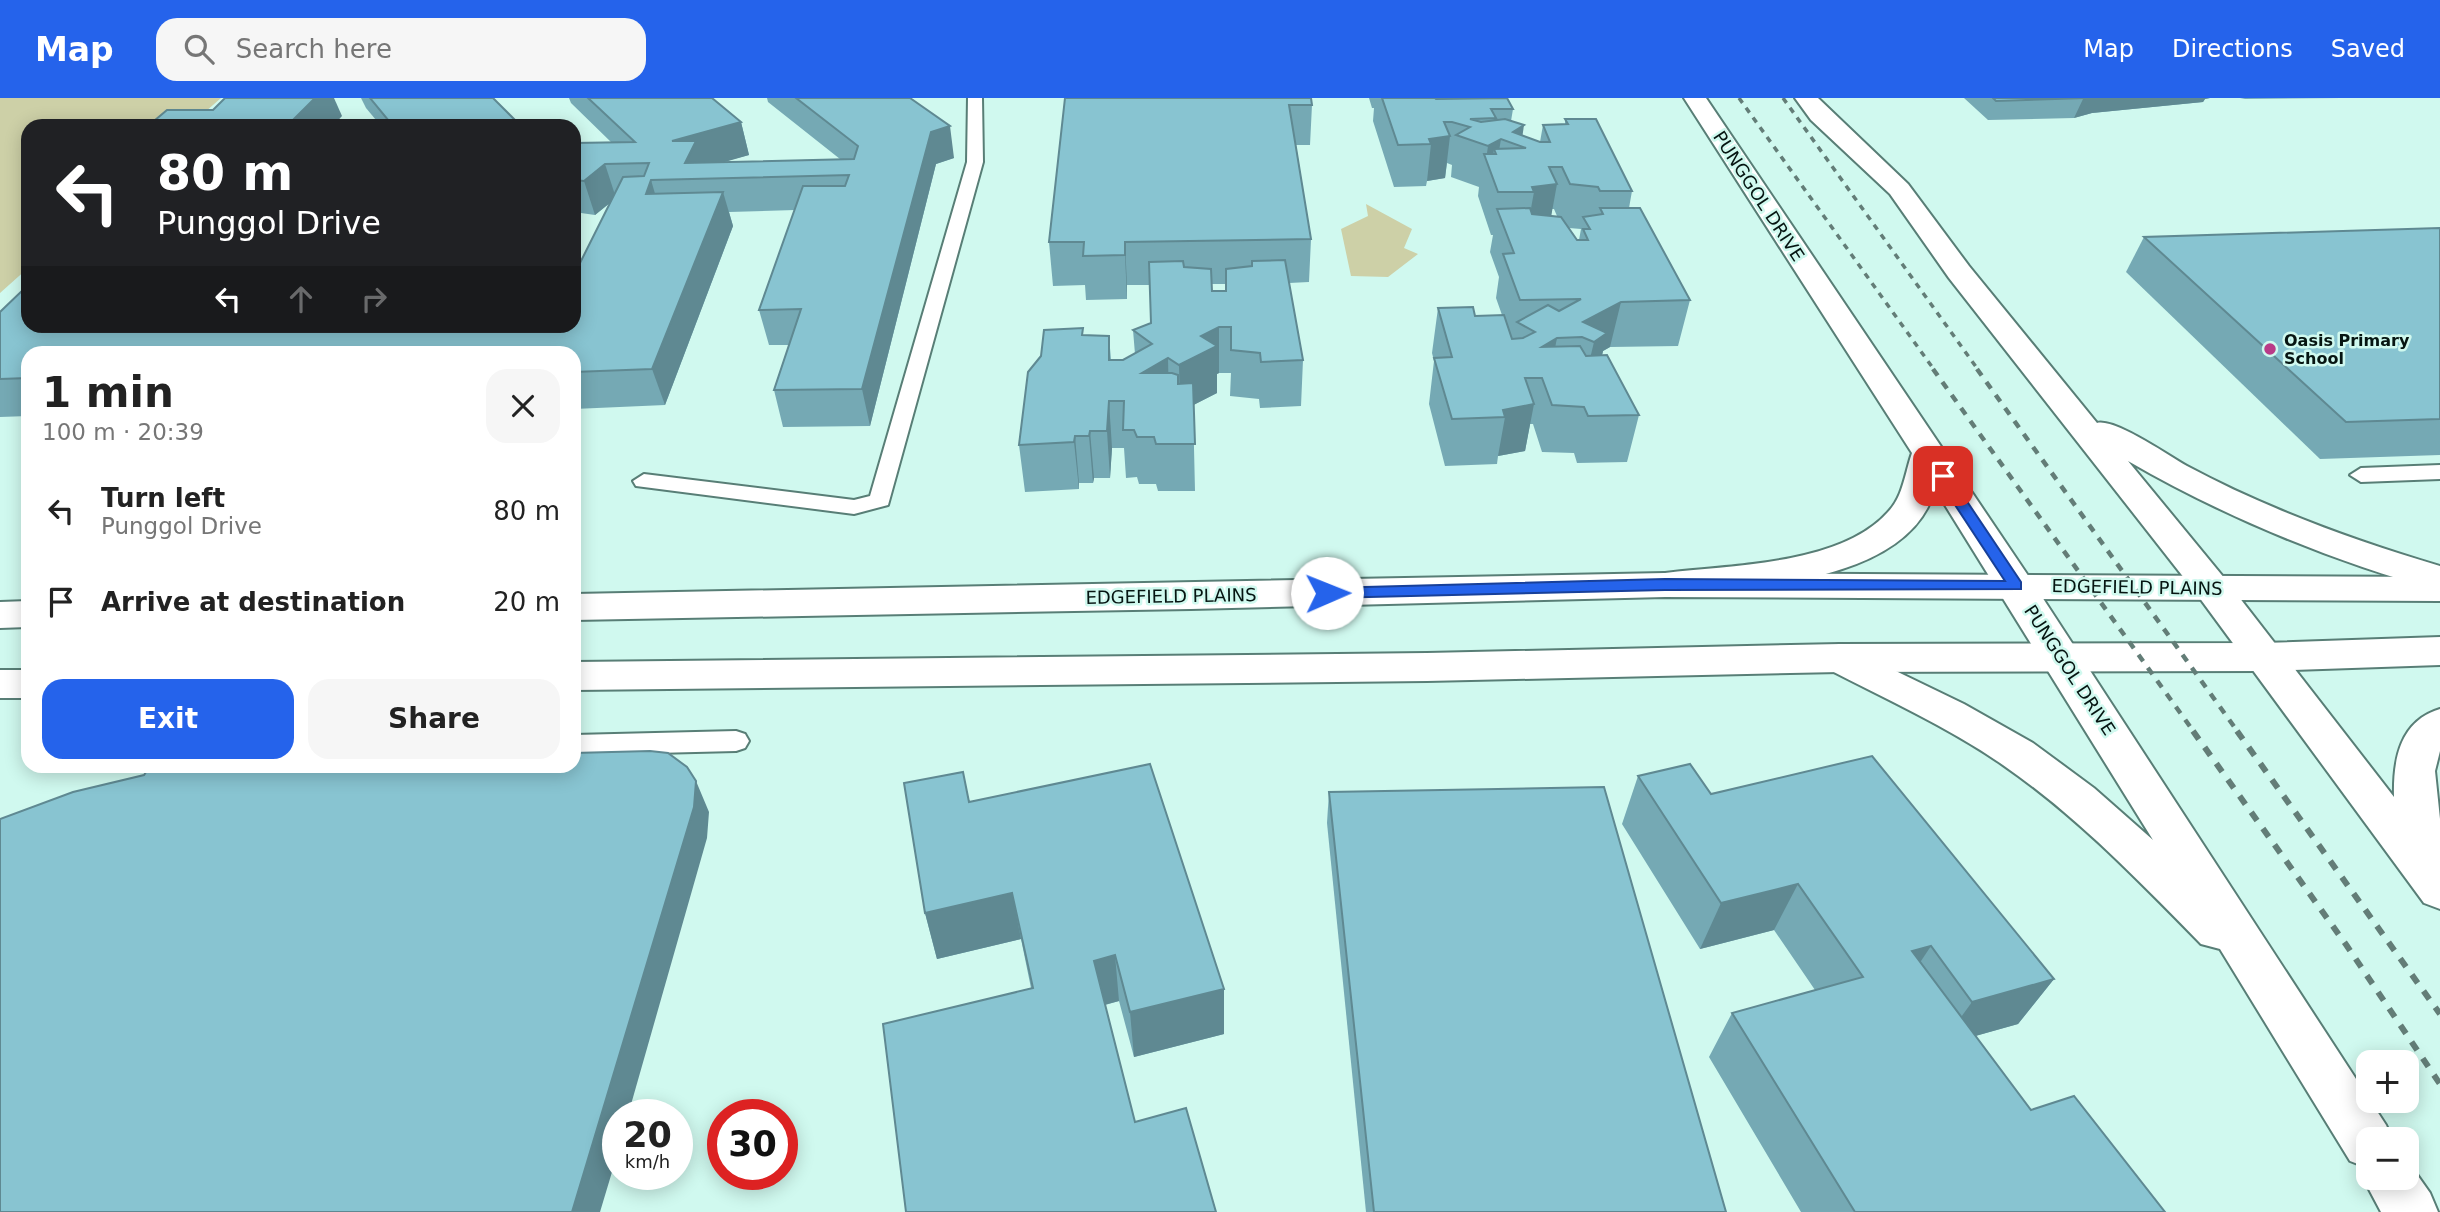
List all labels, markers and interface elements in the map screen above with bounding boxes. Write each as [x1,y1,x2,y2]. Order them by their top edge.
search box [156,18,646,81]
text: Map [35,30,114,69]
icon: search [180,30,218,68]
text: Search here [236,34,392,64]
text: Map [2083,35,2134,63]
text: Directions [2172,35,2293,63]
text: Saved [2331,35,2405,63]
street label: PUNGGOL DRIVE [1709,127,1809,265]
text: 80 m [157,145,293,202]
icon: left [42,147,133,238]
text: Punggol Drive [157,204,381,242]
icon: left [209,280,247,318]
icon: ahead [282,280,320,318]
icon: right [355,280,393,318]
place label: Oasis Primary School [2284,331,2410,368]
marker: Oasis Primary School [2262,341,2278,357]
text: 1 min [42,368,174,417]
button: close [486,369,560,443]
text: 100 m · 20:39 [42,419,204,445]
pin [1913,446,1973,506]
icon: arrive [1924,457,1962,495]
text: Turn left [101,483,225,513]
icon: left [42,492,80,530]
text: 80 m [493,496,560,526]
text: Punggol Drive [101,513,262,539]
position arrow [1290,556,1364,630]
street label: EDGEFIELD PLAINS [2051,575,2223,599]
icon: arrive [42,583,80,621]
street label: EDGEFIELD PLAINS [1085,584,1257,608]
text: Arrive at destination [101,587,405,617]
text: 20 m [493,587,560,617]
street label: PUNGGOL DRIVE [2020,601,2120,739]
button: Exit [42,679,294,759]
button: Share [308,679,560,759]
map controls [2356,1050,2419,1190]
button: + [2356,1050,2419,1113]
speed limit sign: 30 [707,1099,798,1190]
text: 20 [623,1115,672,1155]
button: − [2356,1127,2419,1190]
text: km/h [625,1151,670,1172]

